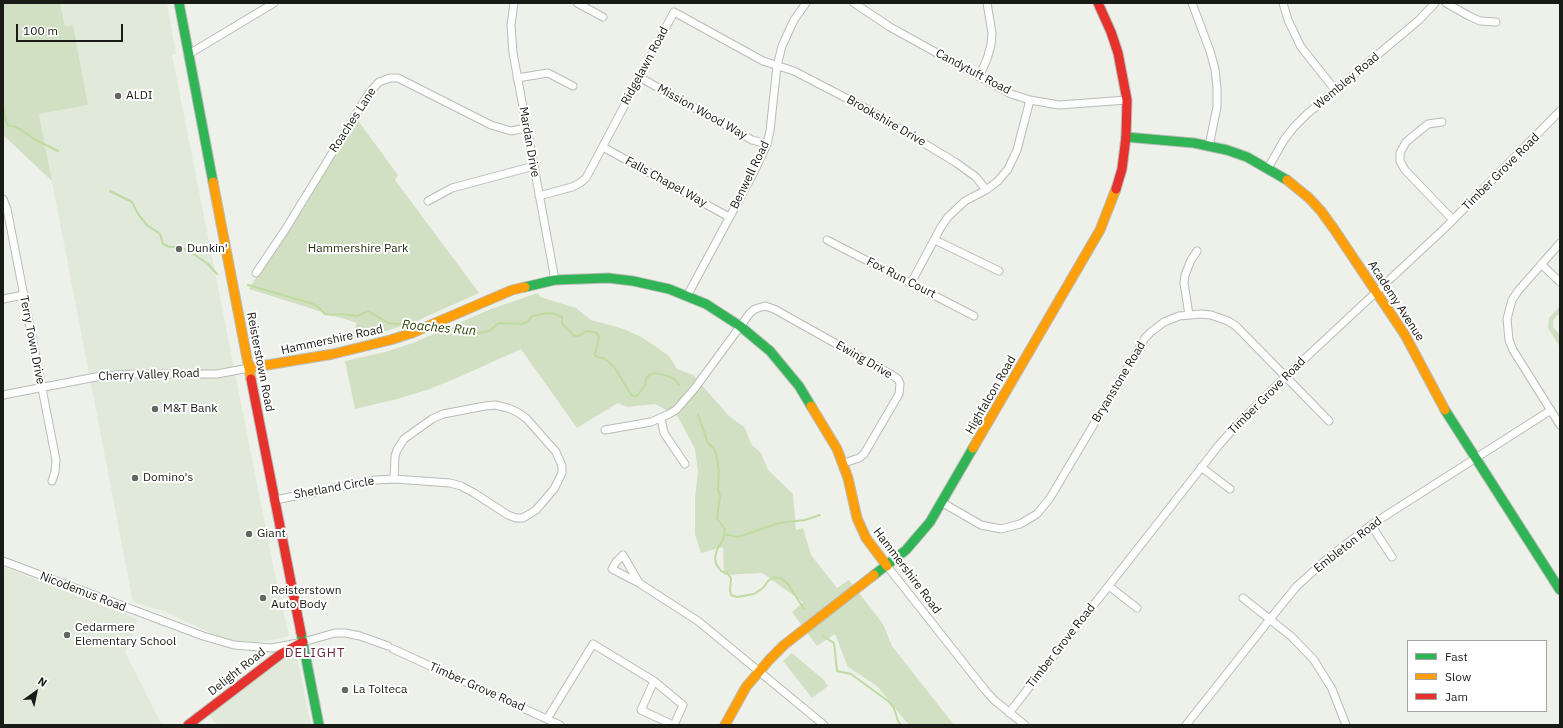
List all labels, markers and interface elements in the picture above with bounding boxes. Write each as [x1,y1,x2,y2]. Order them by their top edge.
scale bar [18,16,125,42]
text: 100 m [23,23,58,38]
street label: Ridgelawn Road [618,24,672,108]
street label: Candytuft Road [933,46,1013,98]
street label: Wembley Road [1311,50,1383,112]
street label: Mission Wood Way [655,81,749,143]
street label: Roaches Lane [327,85,379,155]
place label: ALDI [126,89,153,103]
marker: ALDI [113,91,123,101]
street label: Brookshire Drive [844,92,928,150]
street label: Mardan Drive [516,106,542,178]
street label: Timber Grove Road [1459,130,1543,214]
street label: Benwell Road [727,139,773,211]
street label: Falls Chapel Way [623,154,709,210]
place label: Dunkin' [187,242,228,256]
park label: Hammershire Park [308,242,408,256]
marker: Dunkin' [174,244,184,254]
street label: Fox Run Court [864,254,938,302]
street label: Academy Avenue [1365,258,1427,344]
street label: Terry Town Drive [16,295,48,385]
street label: Reisterstown Road [243,311,277,413]
water label: Roaches Run [401,317,477,339]
street label: Hammershire Road [280,322,384,358]
street label: Ewing Drive [833,338,895,382]
street label: Bryanstone Road [1089,339,1149,425]
street label: Highfalcon Road [963,353,1019,437]
street label: Timber Grove Road [1225,354,1309,438]
street label: Cherry Valley Road [98,366,200,384]
place label: M&T Bank [163,402,218,416]
marker: M&T Bank [150,404,160,414]
place label: Domino's [143,471,193,485]
marker: Domino's [130,473,140,483]
street label: Shetland Circle [293,474,375,502]
street label: Embleton Road [1311,514,1385,576]
street label: Hammershire Road [870,525,944,617]
place label: Giant [257,527,286,541]
marker: Giant [244,529,254,539]
street label: Nicodemus Road [38,569,128,615]
place label: Reisterstown Auto Body [271,584,342,612]
marker: Reisterstown Auto Body [258,593,268,603]
street label: Timber Grove Road [1024,601,1098,691]
place label: Cedarmere Elementary School [75,621,176,649]
marker: Cedarmere Elementary School [62,630,72,640]
legend [1407,640,1547,712]
street label: Delight Road [206,645,268,699]
district label: DELIGHT [285,645,345,661]
text: Fast [1445,649,1468,664]
street label: Timber Grove Road [427,659,527,715]
text: Slow [1445,669,1471,684]
north arrow [16,672,56,712]
text: N [35,674,50,690]
place label: La Tolteca [353,683,407,697]
marker: La Tolteca [340,685,350,695]
text: Jam [1445,689,1468,704]

